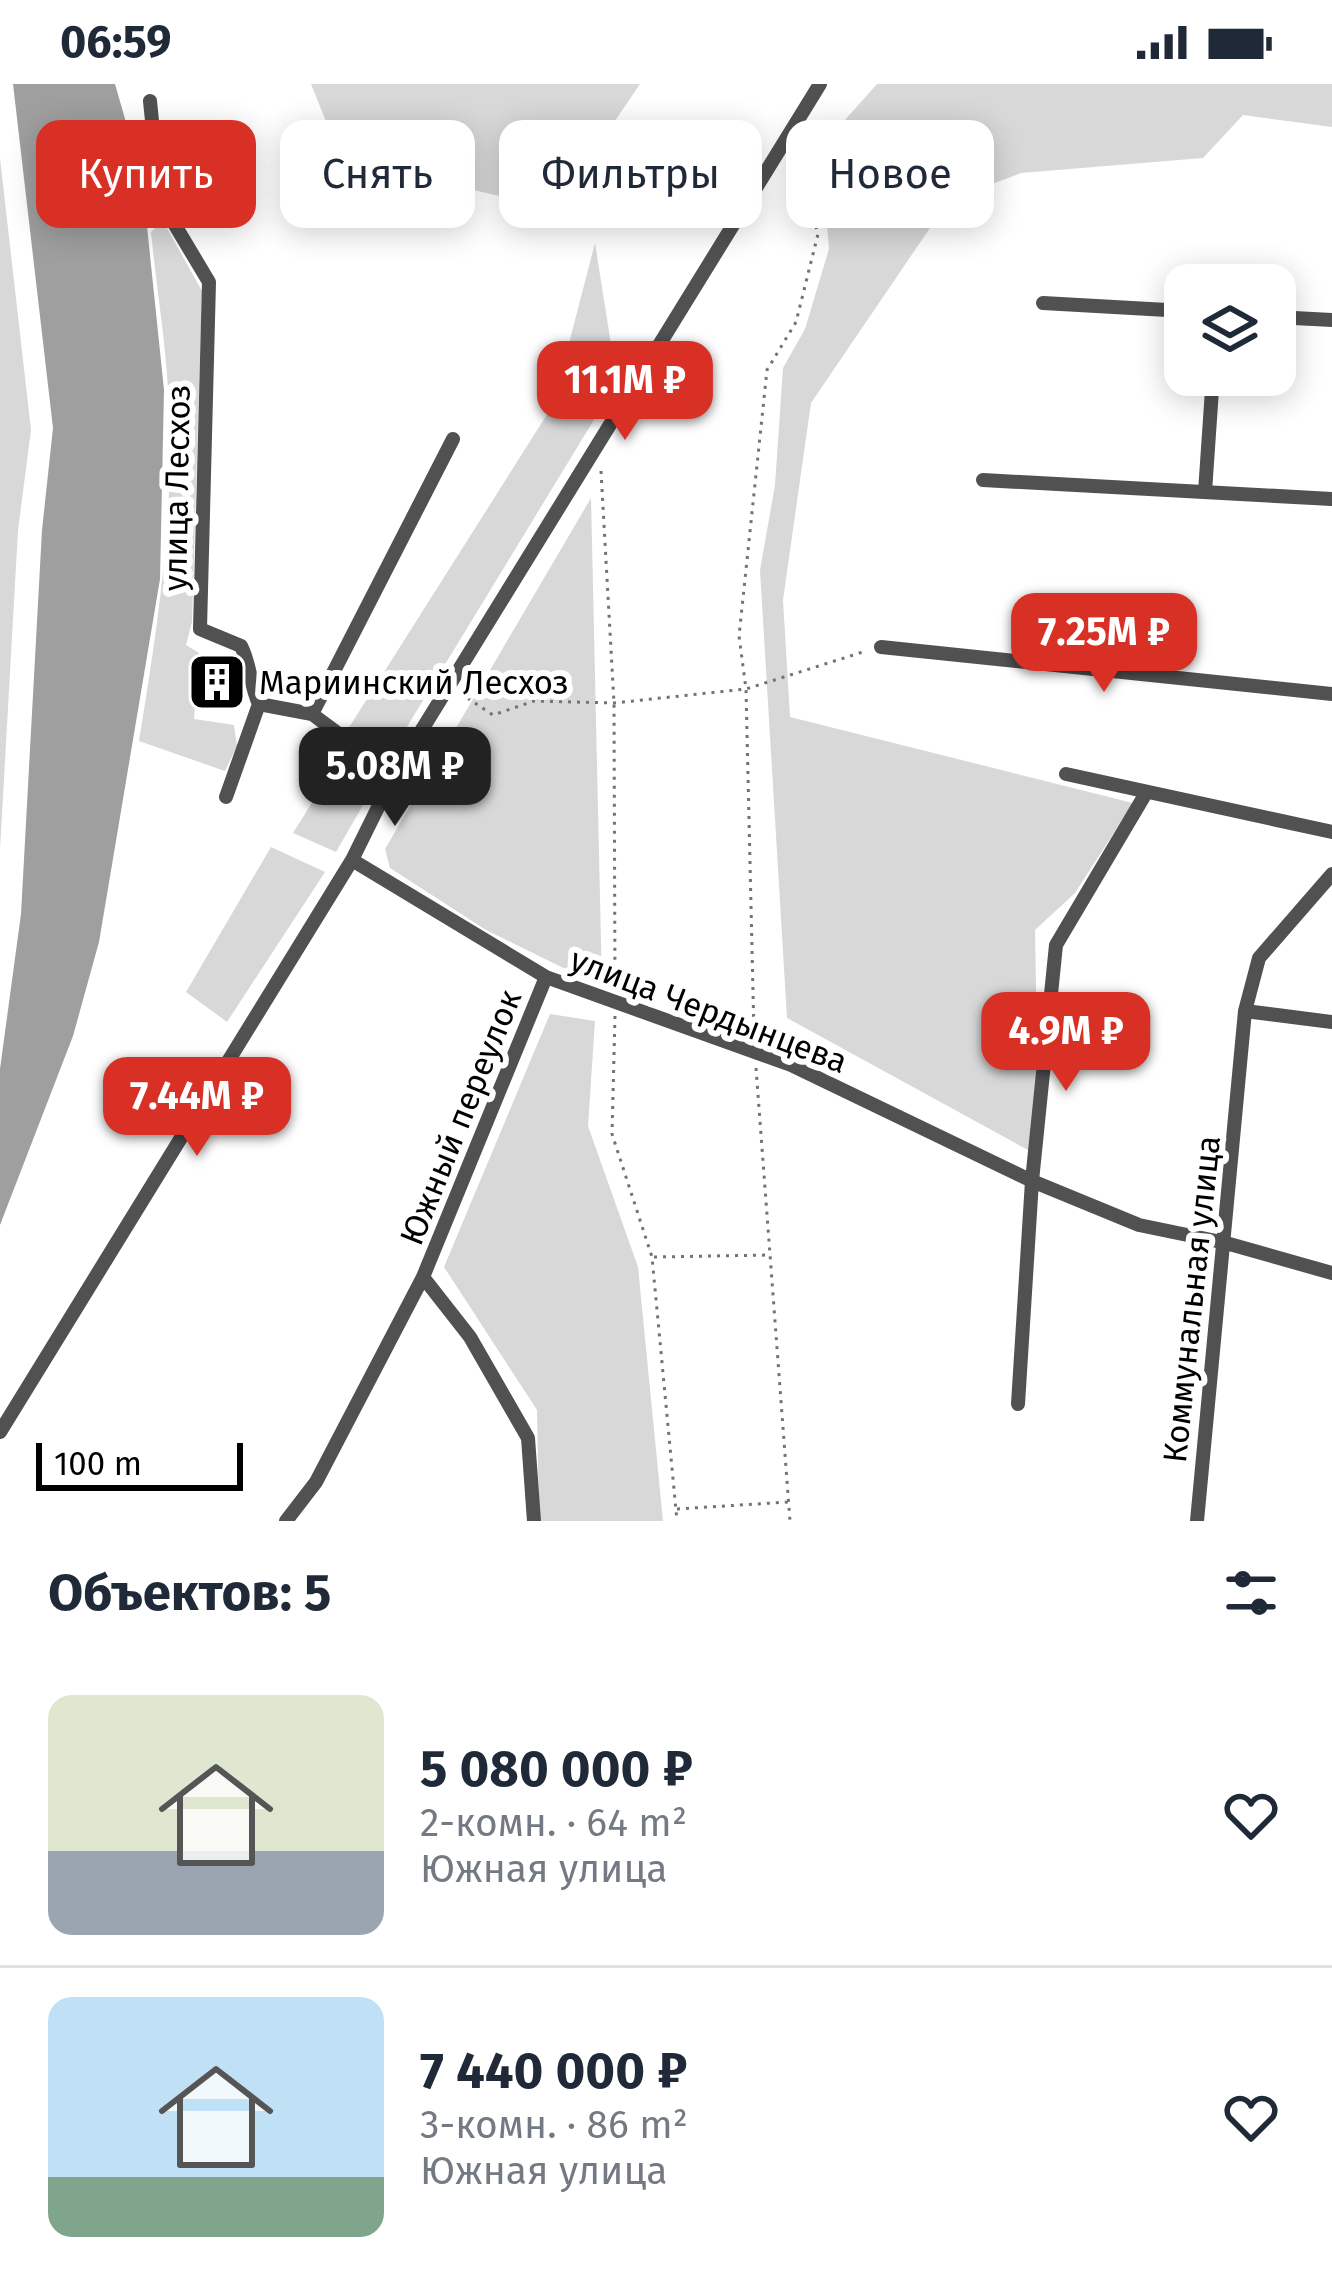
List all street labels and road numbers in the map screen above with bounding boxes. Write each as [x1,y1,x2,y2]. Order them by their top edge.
street label: улица Лесхоз [155,384,199,592]
street label: улица Чердынцева [564,940,853,1082]
street label: Южный переулок [392,984,530,1251]
street label: Коммунальная улица [1155,1134,1229,1465]

